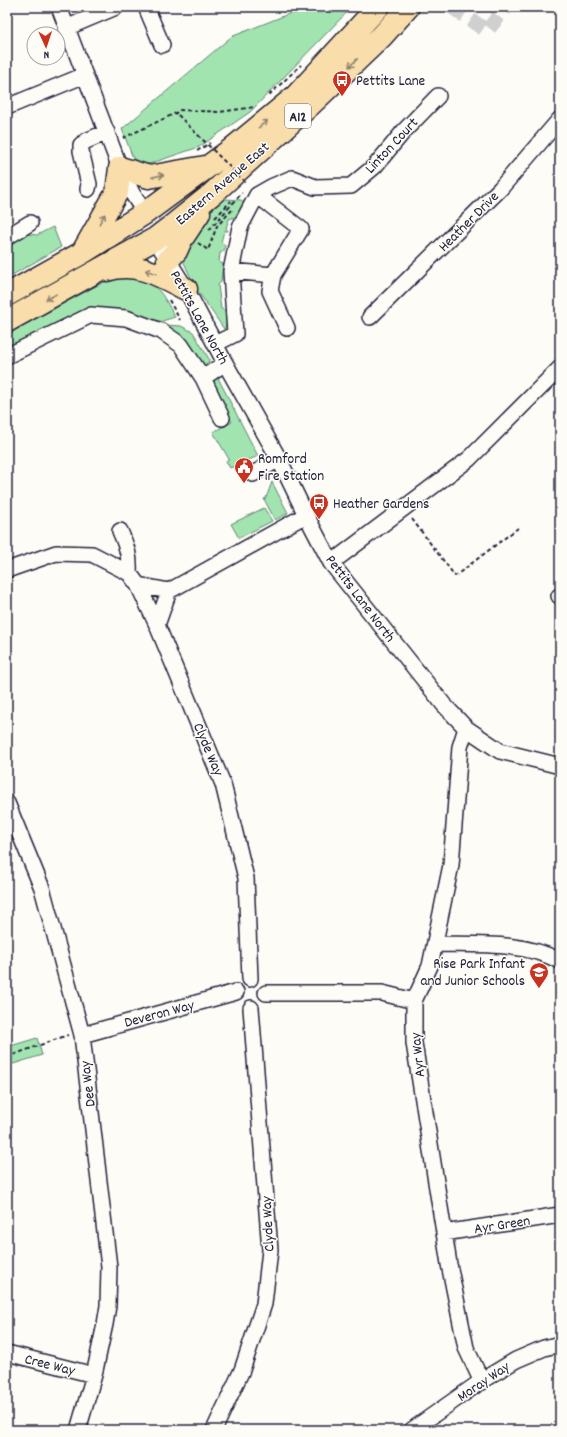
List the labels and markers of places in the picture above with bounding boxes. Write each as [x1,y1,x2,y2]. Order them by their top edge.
bus stop icon: Pettits Lane [331,69,353,97]
place label: Pettits Lane [356,71,426,93]
place label: Romford Fire Station [258,449,324,488]
public building icon: Romford Fire Station [233,456,255,484]
bus stop icon: Heather Gardens [308,492,330,520]
place label: Heather Gardens [333,494,429,516]
place label: Rise Park Infant and Junior Schools [421,954,525,993]
school or university icon: Rise Park Infant and Junior Schools [528,961,550,989]

